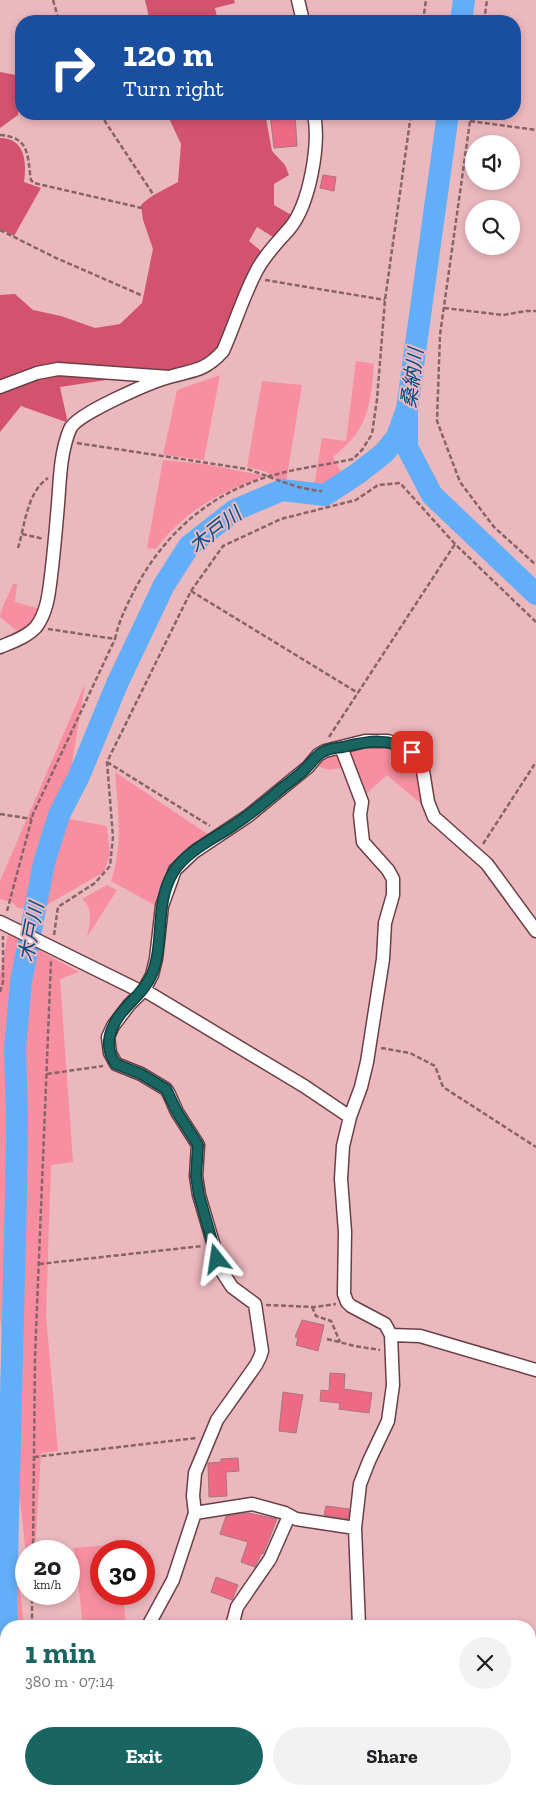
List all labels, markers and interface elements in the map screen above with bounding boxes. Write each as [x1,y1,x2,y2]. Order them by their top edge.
text: 120 m [123,33,213,75]
icon: right [40,35,105,100]
text: Turn right [123,75,224,102]
map controls [465,135,520,255]
button: sound [465,135,520,190]
button: search [465,200,520,255]
water label: 桑納川 [396,345,428,409]
water label: 木戸川 [184,501,248,558]
pin [391,731,433,773]
icon: arrive [398,738,426,766]
water label: 木戸川 [13,898,49,964]
position arrow [190,1232,242,1284]
speed limit sign: 30 [90,1540,155,1605]
text: 20 [34,1551,61,1581]
text: km/h [34,1578,61,1592]
text: 1 min [25,1635,96,1671]
button: close [459,1637,511,1689]
text: 380 m · 07:14 [25,1672,114,1691]
button: Exit [25,1727,263,1785]
button: Share [273,1727,511,1785]

